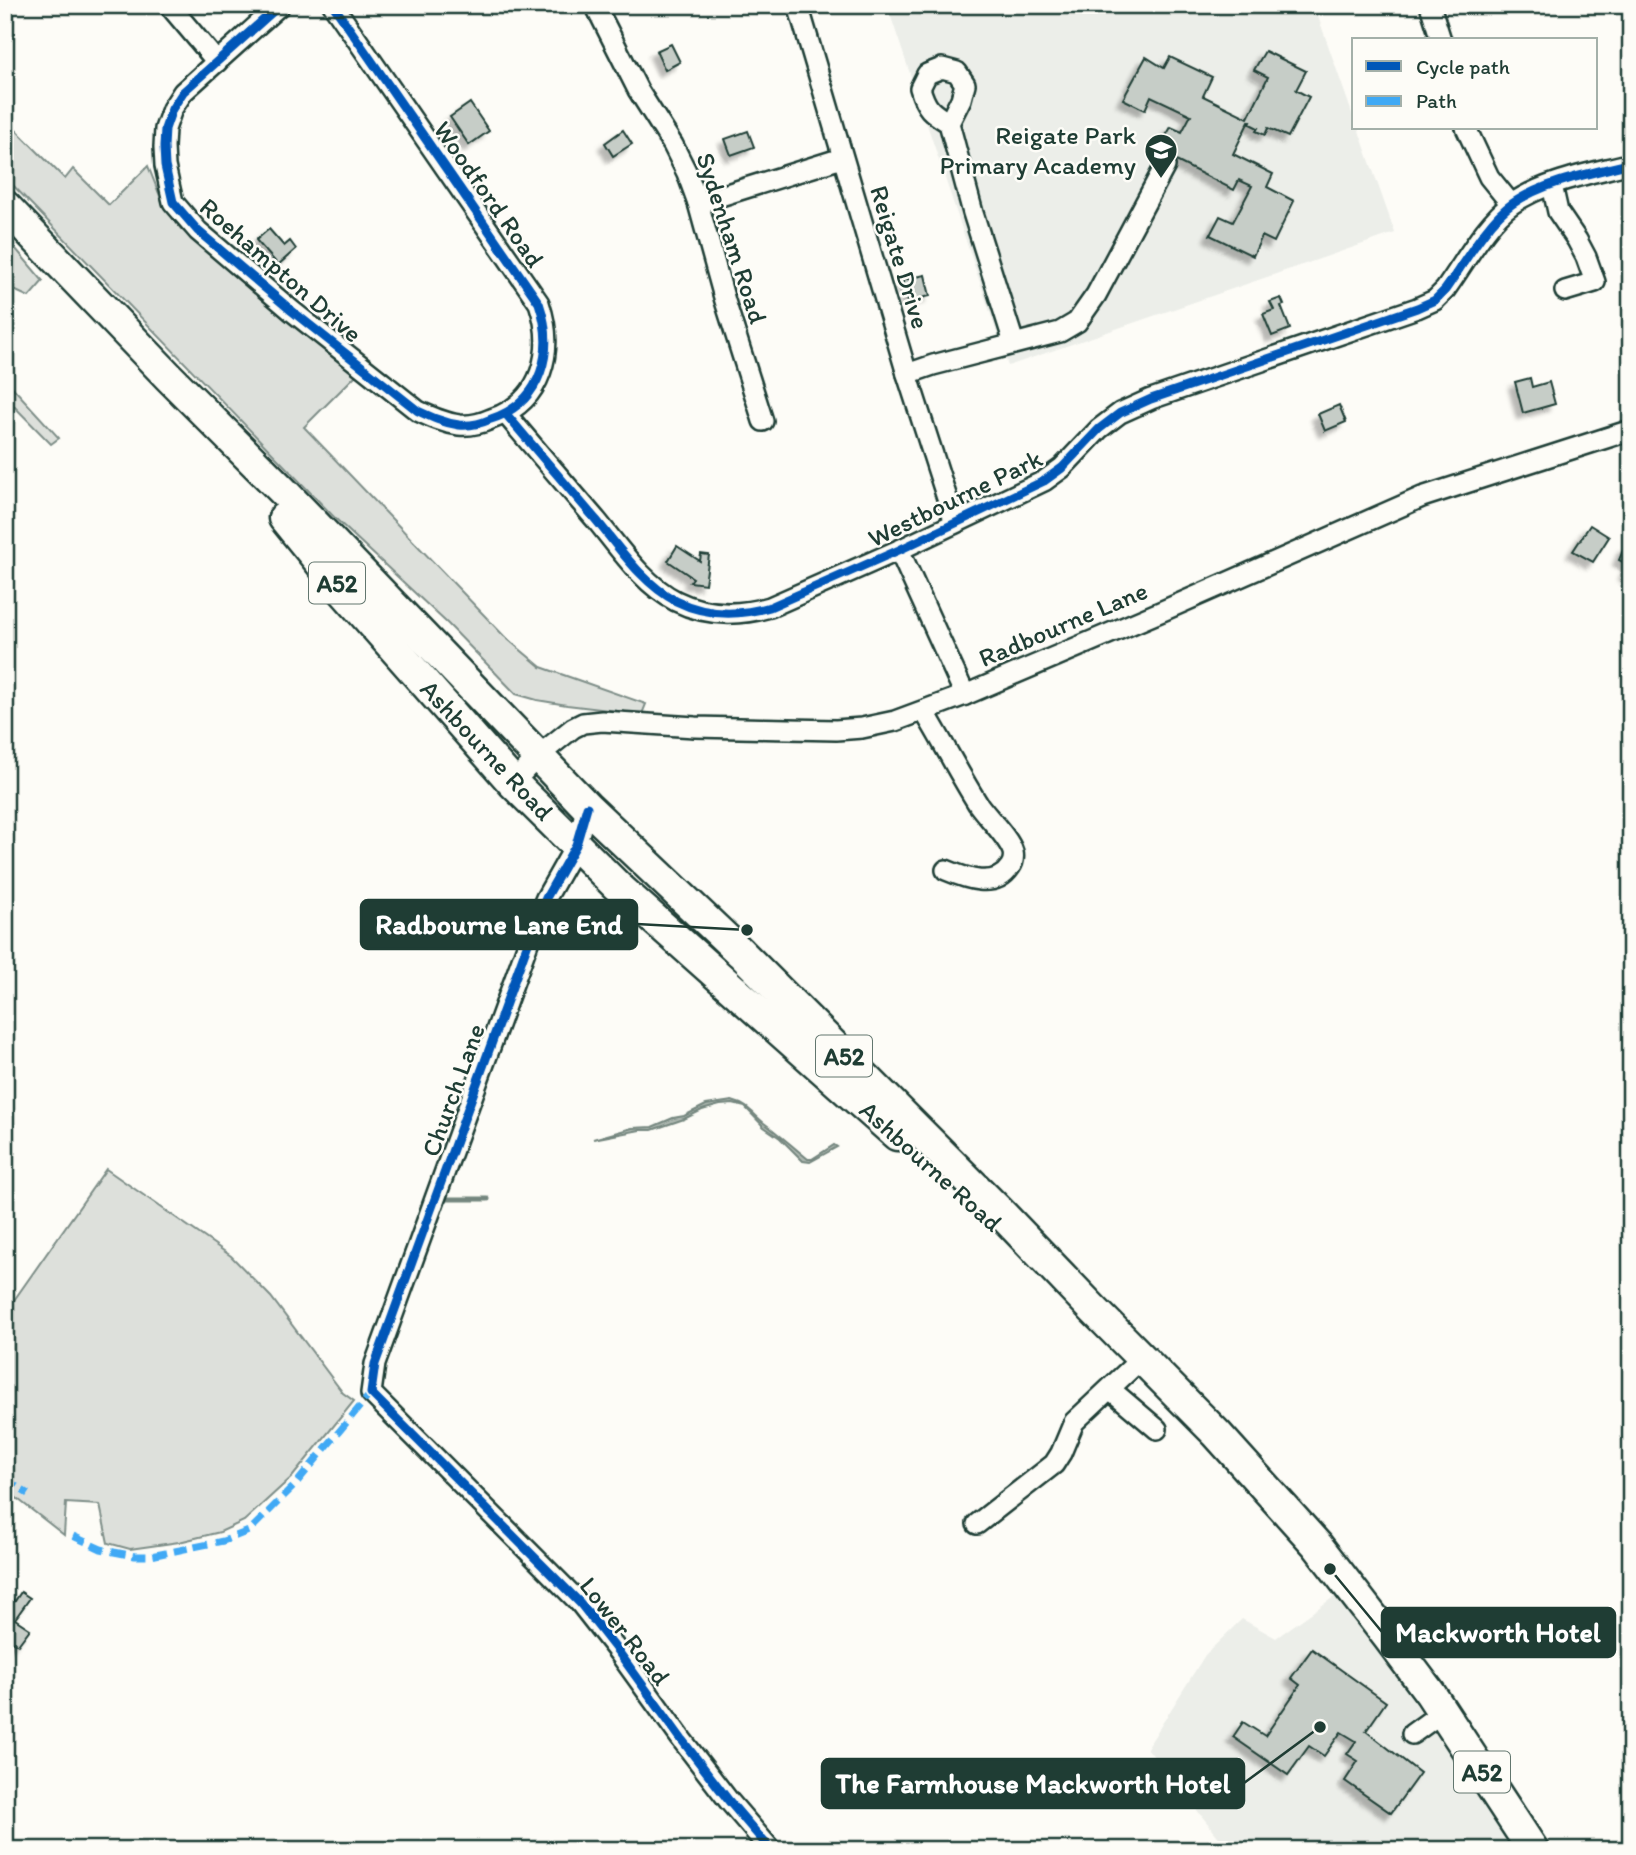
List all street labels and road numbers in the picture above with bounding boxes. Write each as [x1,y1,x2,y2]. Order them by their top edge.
street label: Woodford Road [427,115,551,273]
street label: Sydenham Road [689,148,775,328]
street label: Reigate Drive [863,181,937,333]
street label: Roehampton Drive [193,191,369,349]
street label: Westbourne Park [863,442,1048,554]
road number: A52 [309,562,365,604]
street label: Radbourne Lane [974,574,1152,674]
street label: Ashbourne Road [414,673,560,827]
street label: Church Lane [414,1019,492,1161]
road number: A52 [816,1036,872,1076]
street label: Ashbourne Road [853,1094,1009,1238]
street label: Lower Road [573,1570,677,1692]
road number: A52 [1454,1752,1510,1792]

